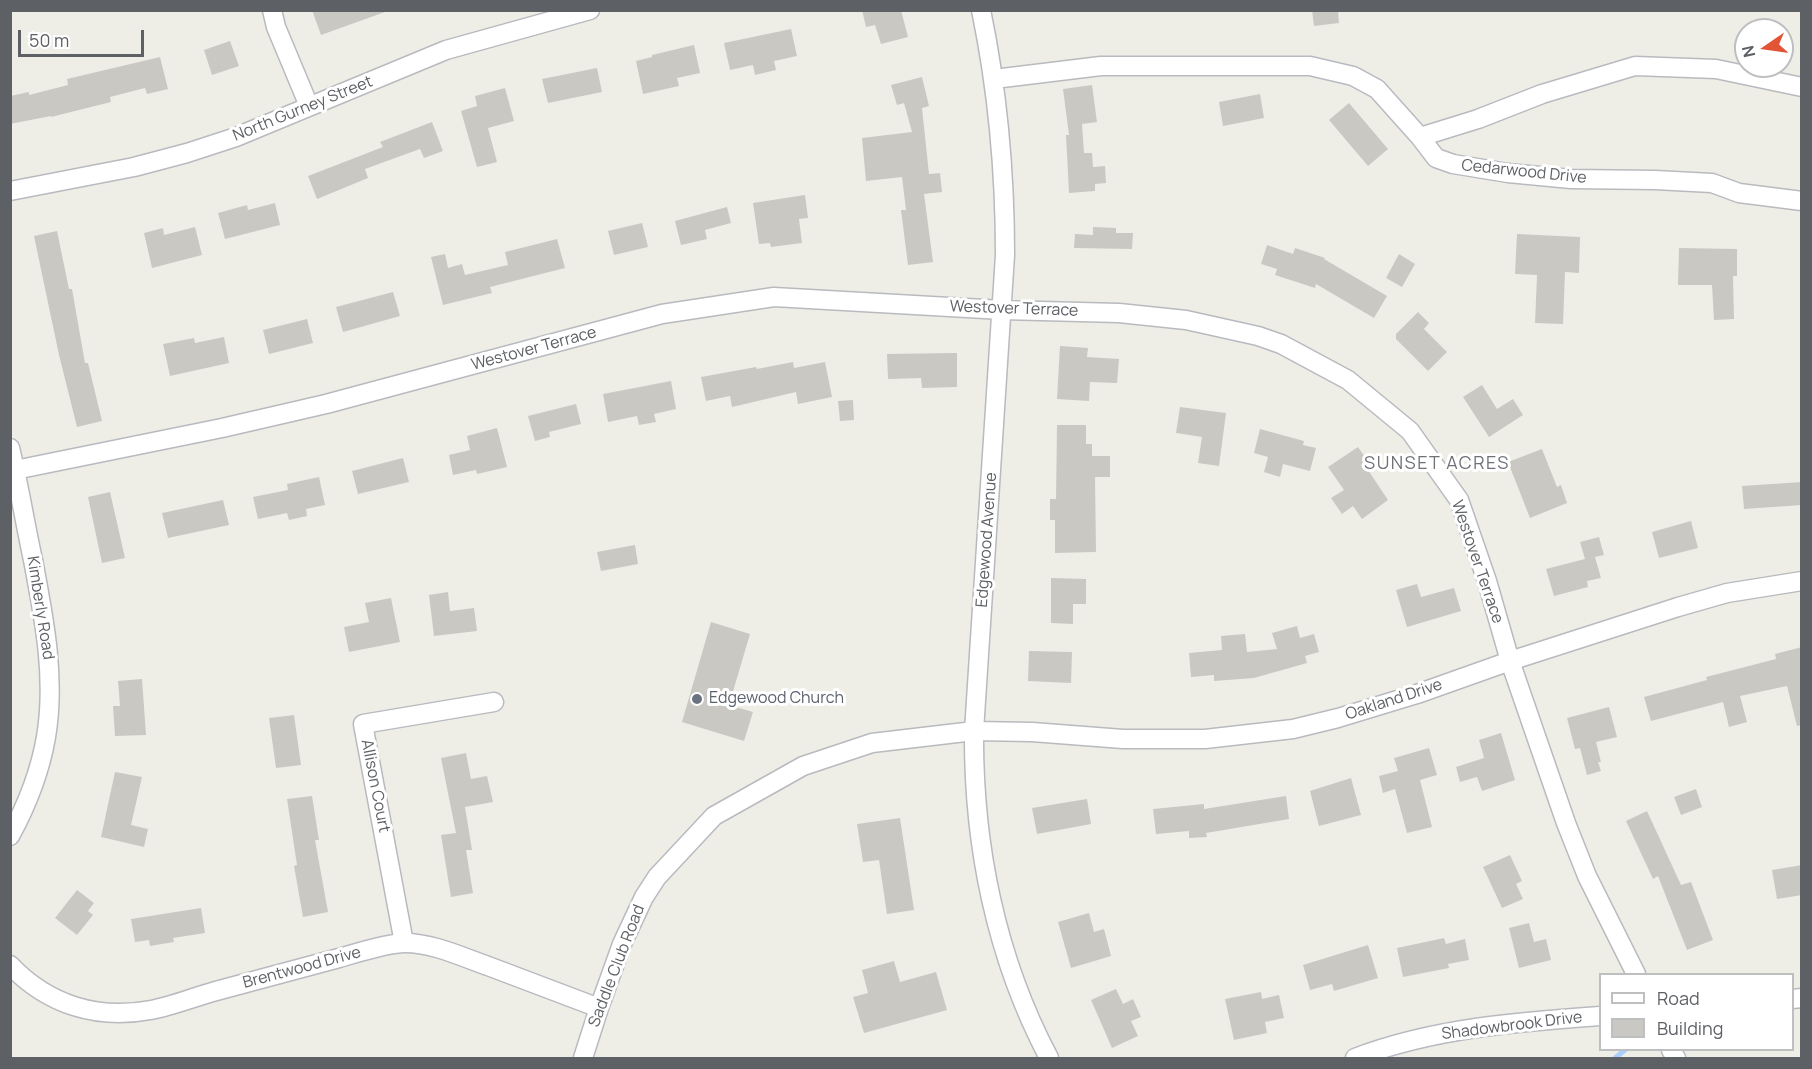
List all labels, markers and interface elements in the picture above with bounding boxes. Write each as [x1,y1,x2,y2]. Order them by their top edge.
scale bar [21,18,147,56]
north arrow [1734,18,1794,78]
text: 50 m [29,28,69,52]
text: N [1736,44,1760,60]
street label: North Gurney Street [230,72,376,146]
street label: Cedarwood Drive [1460,156,1588,188]
street label: Westover Terrace [949,297,1079,321]
street label: Westover Terrace [469,323,599,375]
district label: SUNSET ACRES [1364,453,1510,475]
street label: Edgewood Avenue [973,472,1001,608]
street label: Westover Terrace [1447,498,1507,626]
street label: Kimberly Road [22,555,58,661]
street label: Oakland Drive [1343,675,1445,725]
place label: Edgewood Church [709,689,844,709]
marker: Edgewood Church [690,692,704,706]
street label: Allison Court [357,738,393,834]
street label: Saddle Club Road [585,902,649,1030]
street label: Brentwood Drive [241,943,363,993]
legend [1599,973,1794,1051]
text: Road [1657,986,1700,1010]
street label: Shadowbrook Drive [1441,1008,1583,1044]
text: Building [1657,1016,1723,1040]

